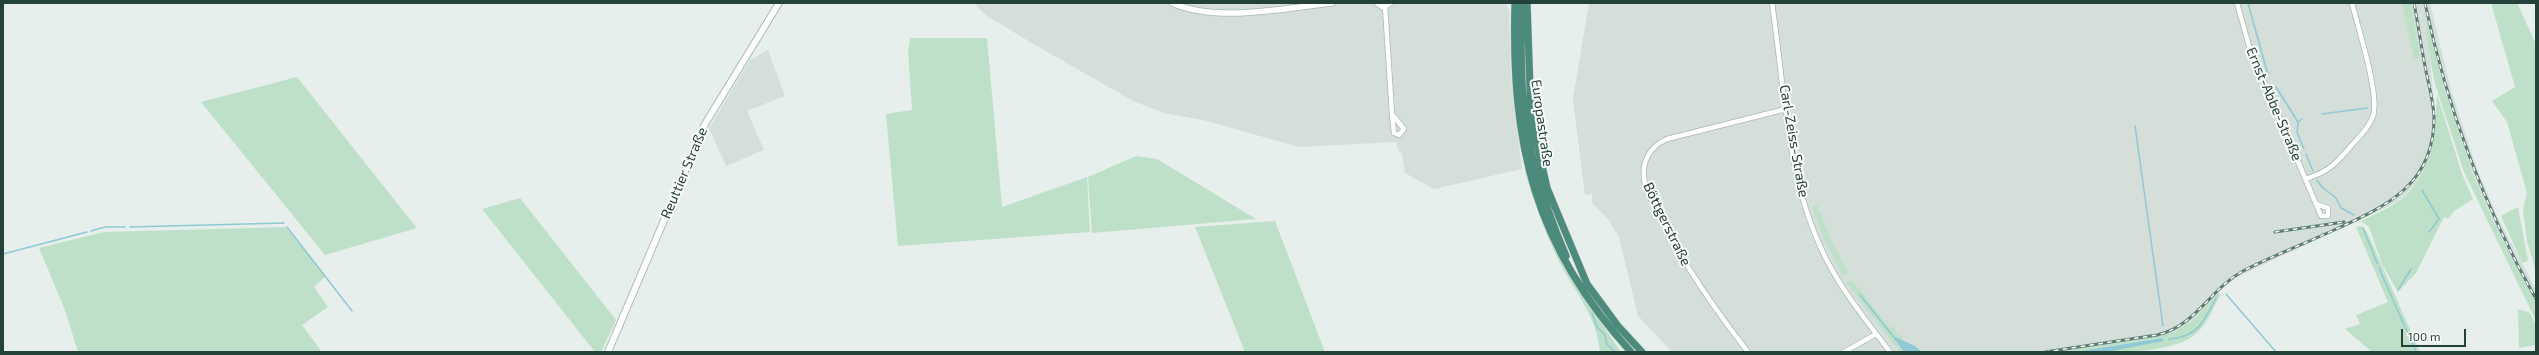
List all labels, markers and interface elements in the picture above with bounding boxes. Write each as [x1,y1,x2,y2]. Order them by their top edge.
street label: Ernst-Abbe-Straße [2242,45,2306,163]
street label: Europastraße [1528,78,1556,168]
street label: Carl-Zeiss-Straße [1776,83,1812,199]
street label: Reuttier Straße [657,125,711,221]
street label: Böttgerstraße [1640,179,1694,269]
scale bar [2403,321,2468,347]
text: 100 m [2408,329,2440,343]

